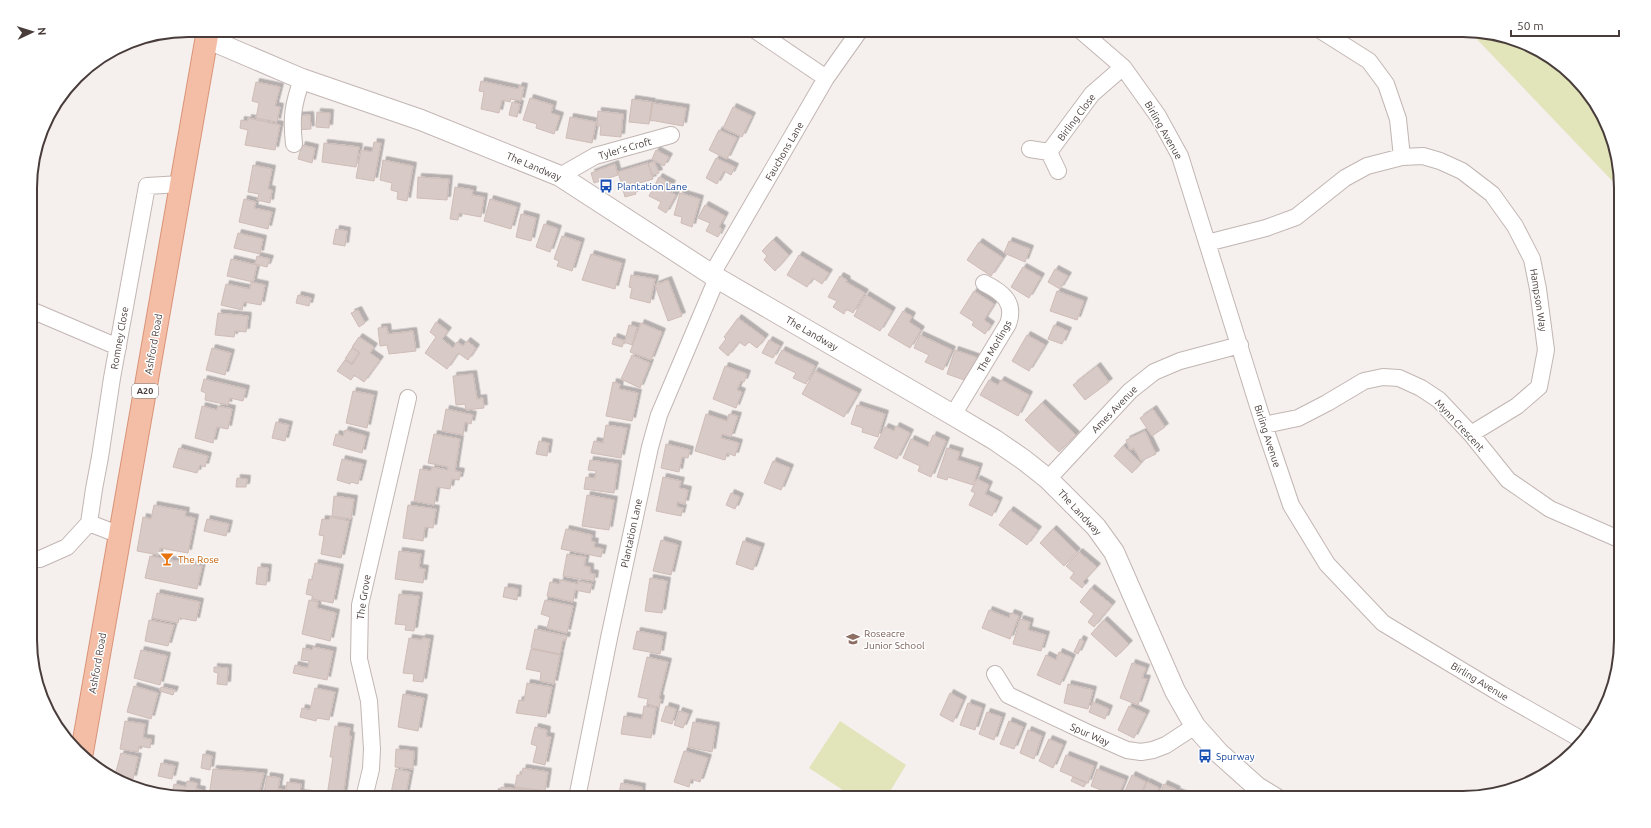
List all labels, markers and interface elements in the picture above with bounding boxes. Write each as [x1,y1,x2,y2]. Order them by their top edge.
north arrow [12,12,52,52]
scale bar [1511,12,1619,38]
text: 50 m [1517,19,1544,32]
text: N [36,27,48,36]
street label: Birling Close [1055,92,1098,143]
street label: Birling Avenue [1143,99,1185,161]
street label: Fauchons Lane [763,120,806,182]
street label: Tyler's Croft [597,136,653,161]
street label: The Landway [505,150,563,183]
bus stop icon: Plantation Lane [598,178,614,194]
place label: Plantation Lane [617,181,687,192]
street label: Hampson Way [1528,268,1549,333]
street label: Romney Close [109,306,130,370]
street label: Ashford Road [143,313,164,375]
street label: The Landway [784,314,840,353]
street label: The Morlings [975,318,1014,374]
road number: A20 [132,384,158,398]
street label: Ames Avenue [1089,384,1139,435]
street label: Mynn Crescent [1433,397,1486,454]
street label: Birling Avenue [1252,404,1283,469]
street label: The Landway [1056,487,1104,538]
street label: Plantation Lane [619,498,644,569]
bar icon: The Rose [159,551,175,567]
place label: The Rose [178,554,219,565]
street label: The Grove [354,574,373,621]
place label: Roseacre Junior School [864,628,925,651]
school or university icon: Roseacre Junior School [845,631,861,647]
street label: Ashford Road [87,632,108,694]
street label: Birling Avenue [1449,660,1510,703]
street label: Spur Way [1068,721,1111,748]
bus stop icon: Spurway [1197,748,1213,764]
place label: Spurway [1216,751,1255,762]

